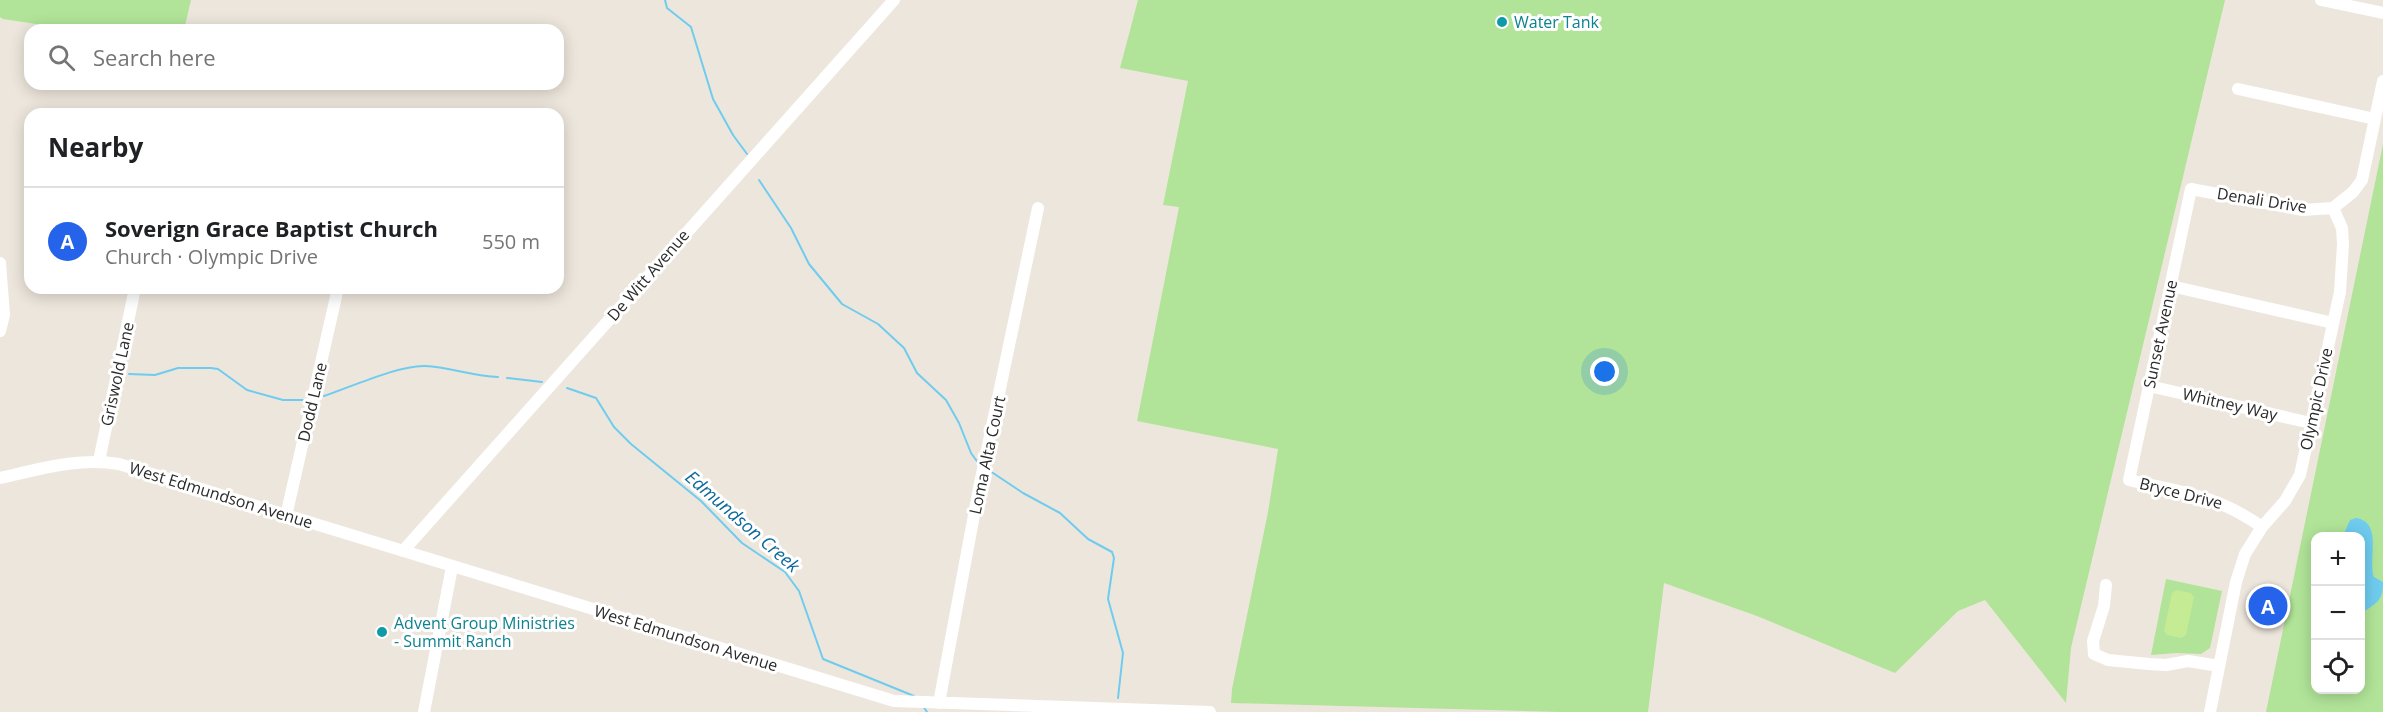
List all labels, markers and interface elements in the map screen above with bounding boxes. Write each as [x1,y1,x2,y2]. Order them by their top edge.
place label: Water Tank [1514,11,1600,33]
marker: Water Tank [1495,15,1509,29]
search box [24,24,564,90]
icon: search [45,41,78,74]
text: Search here [93,42,216,72]
text: Nearby [48,129,143,165]
street label: Denali Drive [2215,182,2309,218]
text: Soverign Grace Baptist Church [105,213,438,243]
street label: De Witt Avenue [602,224,694,326]
text: A [61,228,74,255]
text: 550 m [482,228,540,255]
text: Church · Olympic Drive [105,243,318,270]
street label: Sunset Avenue [2138,278,2182,390]
street label: Griswold Lane [95,320,139,428]
street label: Olympic Drive [2294,346,2338,452]
your location [1590,357,1619,386]
street label: Dodd Lane [292,360,332,444]
street label: Whitney Way [2180,382,2281,426]
street label: Loma Alta Court [964,393,1010,516]
street label: West Edmundson Avenue [126,457,316,533]
water label: Edmundson Creek [681,465,806,578]
street label: Bryce Drive [2137,472,2225,514]
map controls [2311,532,2365,694]
button: + [2311,532,2365,586]
pin: A [2248,584,2288,628]
button: − [2311,586,2365,640]
street label: West Edmundson Avenue [591,600,781,676]
place label: Advent Group Ministries - Summit Ranch [394,612,575,652]
marker: Advent Group Ministries - Summit Ranch [375,625,389,639]
button: locate [2311,640,2365,694]

